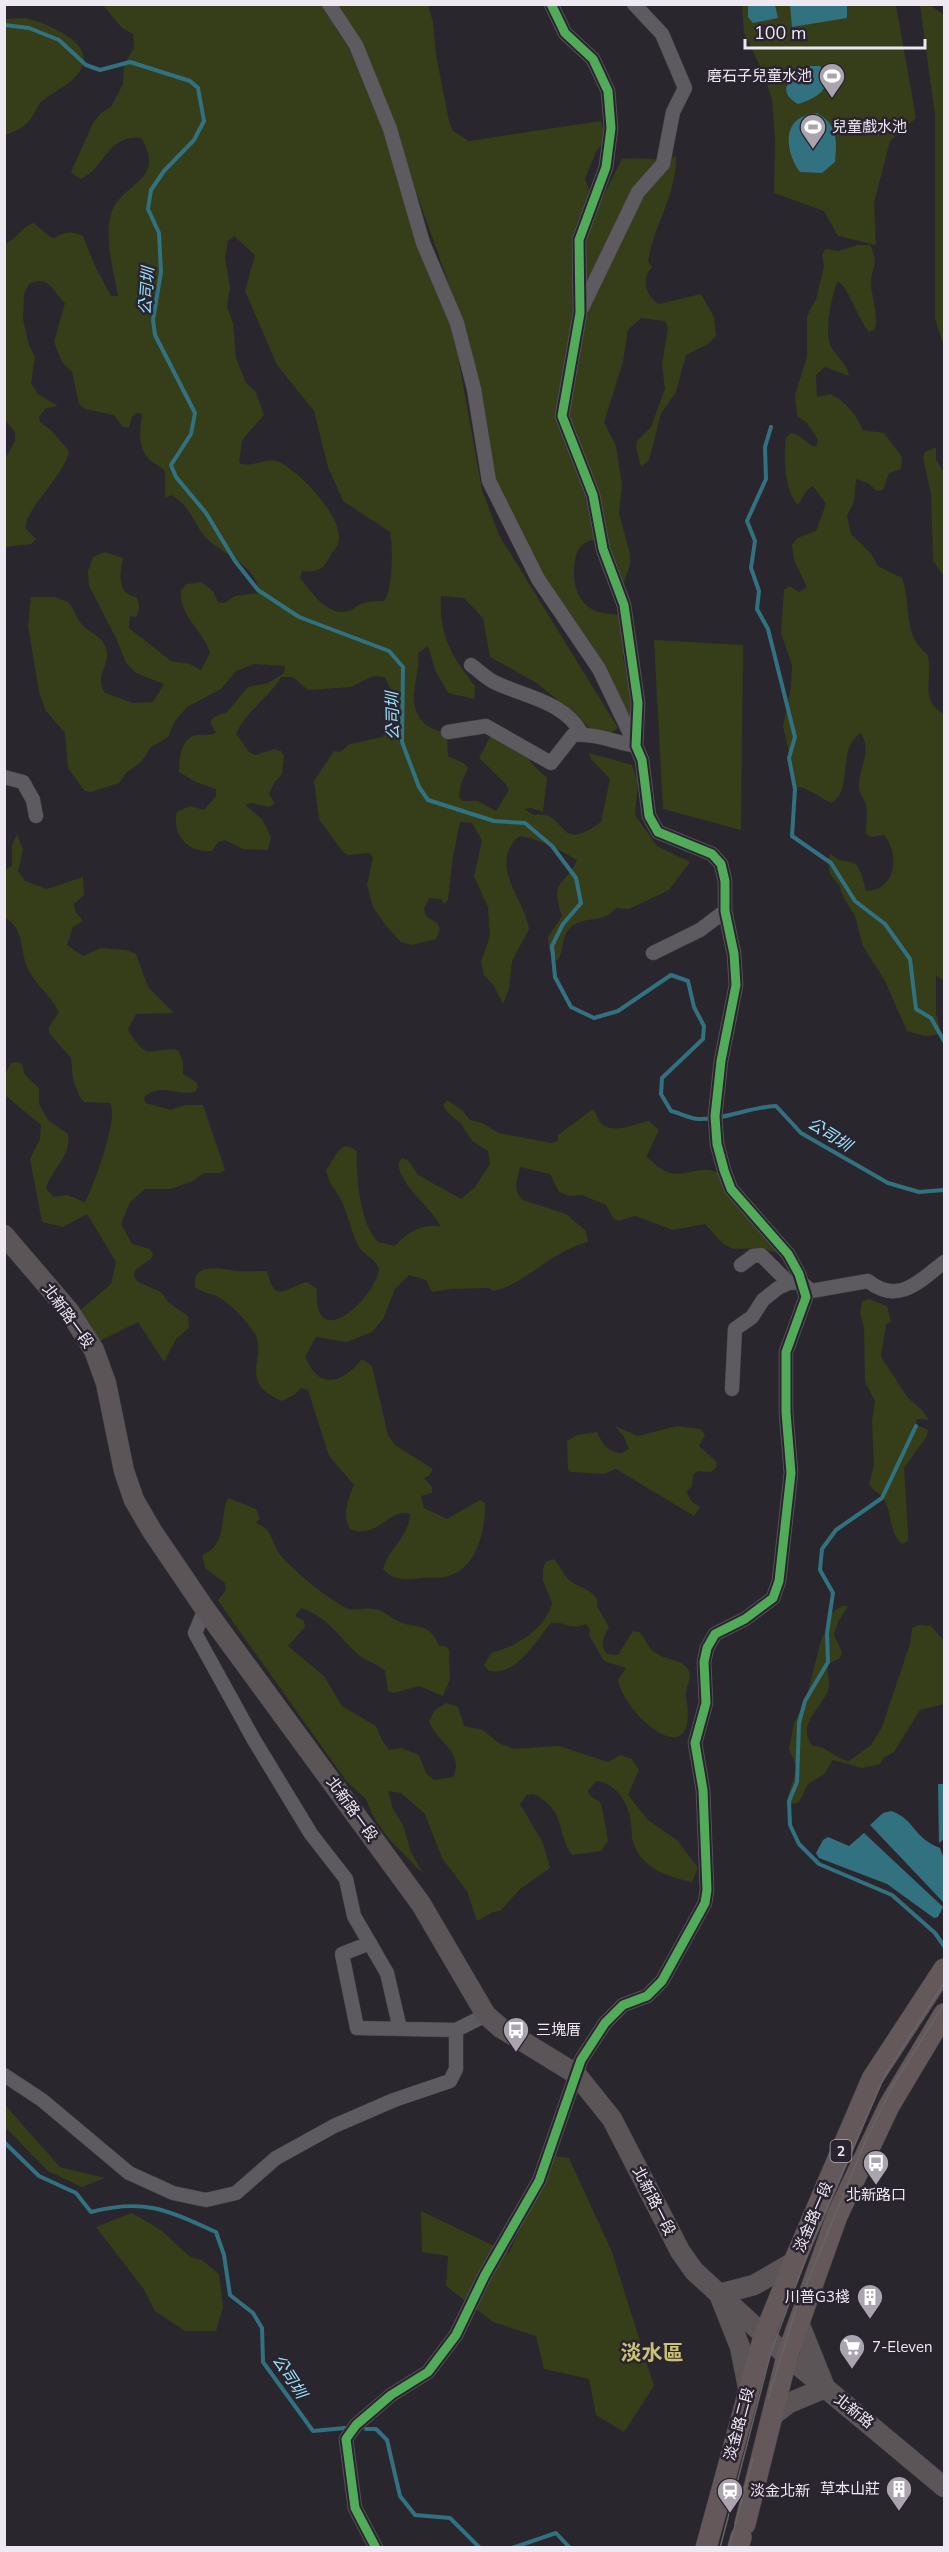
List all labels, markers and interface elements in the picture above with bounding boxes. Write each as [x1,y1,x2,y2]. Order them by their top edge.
scale bar [745,12,925,50]
text: 100 m [754,21,806,45]
sports icon: 磨石子兒童水池 [817,61,847,99]
place label: 磨石子兒童水池 [707,66,812,86]
sports icon: 兒童戲水池 [798,112,828,150]
place label: 兒童戲水池 [832,117,907,137]
water label: 公司圳 [134,264,160,316]
water label: 公司圳 [382,690,404,740]
water label: 公司圳 [803,1113,857,1158]
street label: 北新路一段 [38,1280,98,1352]
street label: 北新路一段 [322,1773,382,1845]
bus stop icon: 三塊厝 [501,2015,531,2053]
place label: 三塊厝 [536,2020,581,2040]
road number: 2 [830,2140,852,2162]
bus stop icon: 北新路口 [861,2148,891,2186]
street label: 北新路一段 [628,2163,680,2239]
street label: 淡金路一段 [789,2179,837,2255]
place label: 北新路口 [846,2185,906,2205]
building icon: 川普G3棧 [855,2282,885,2320]
place label: 川普G3棧 [785,2287,850,2307]
supermarket icon: 7-Eleven [837,2332,867,2370]
place label: 7-Eleven [872,2337,932,2357]
district label: 淡水區 [621,2339,684,2367]
water label: 公司圳 [267,2350,313,2404]
street label: 淡金路二段 [720,2385,758,2463]
street label: 北新路 [830,2389,878,2433]
building icon: 草本山莊 [884,2474,914,2512]
station icon: 淡金北新 [715,2476,745,2514]
place label: 草本山莊 [820,2479,880,2499]
place label: 淡金北新 [750,2481,810,2501]

